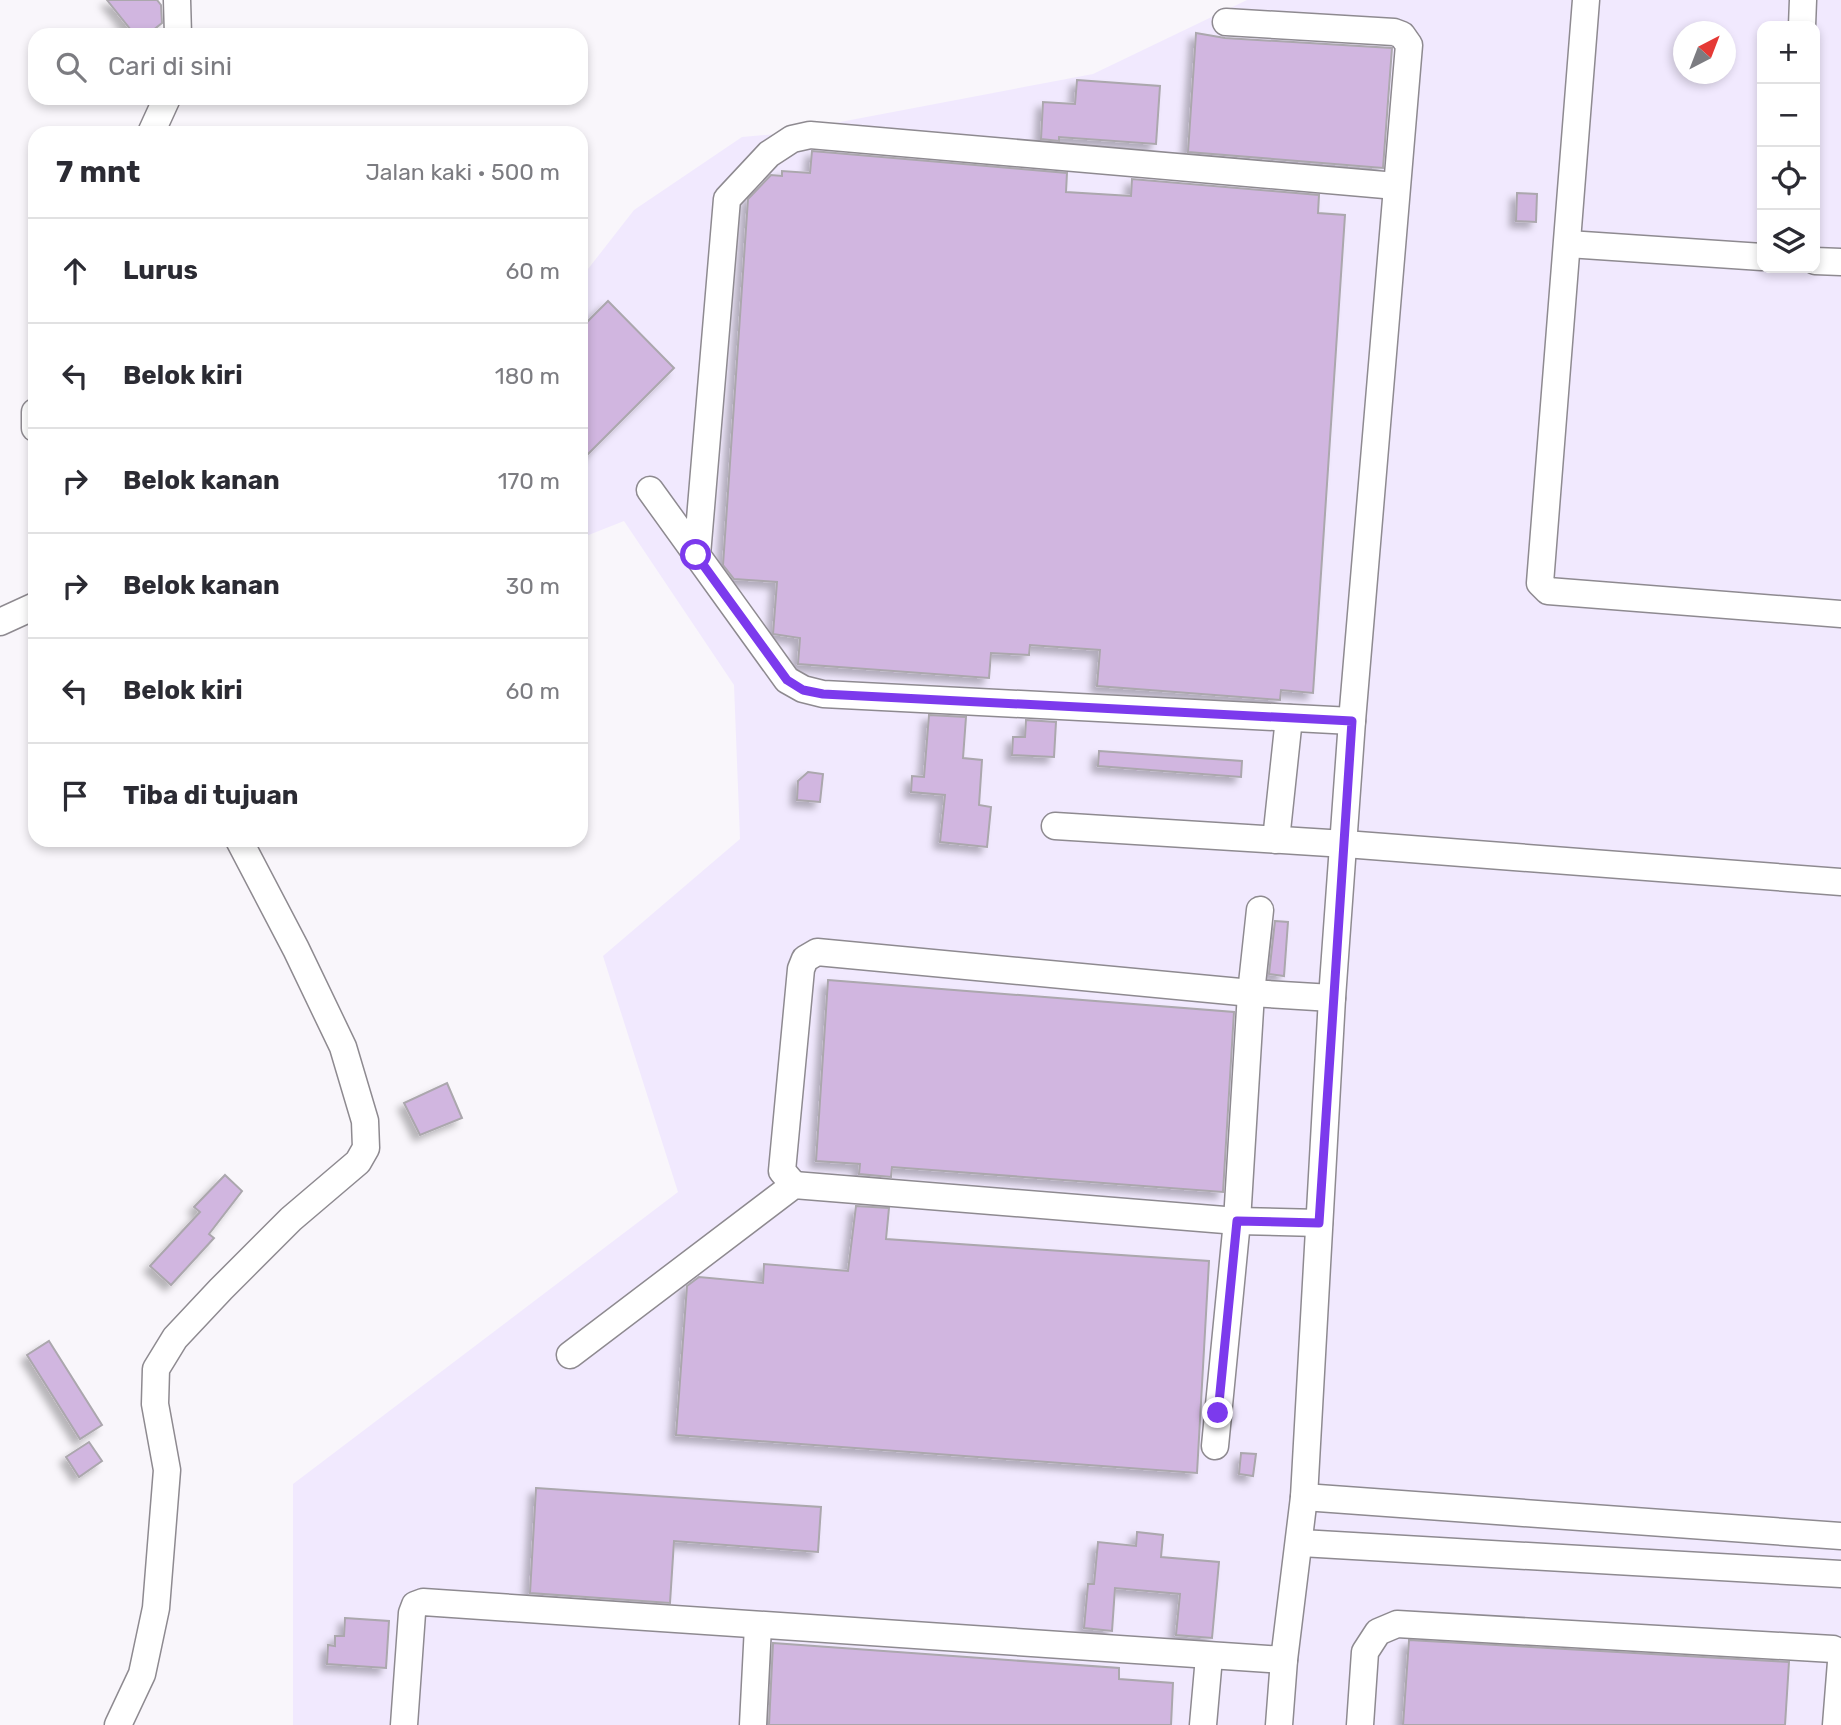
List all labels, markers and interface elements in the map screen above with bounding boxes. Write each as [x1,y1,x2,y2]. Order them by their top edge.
north arrow [1673,21,1736,84]
map controls [1757,21,1820,273]
button: + [1757,21,1820,84]
search box [28,28,588,105]
icon: search [52,48,90,86]
text: Cari di sini [108,51,232,82]
button: − [1757,84,1820,147]
button: locate [1757,147,1820,210]
text: 7 mnt [56,154,140,190]
text: Jalan kaki · 500 m [365,158,560,186]
button: layers [1757,210,1820,273]
icon: ahead [56,252,94,290]
text: Lurus [123,255,198,286]
text: 60 m [505,257,560,285]
icon: left [56,357,94,395]
text: Belok kiri [123,360,243,391]
text: 180 m [495,362,560,390]
icon: right [56,462,94,500]
text: Belok kanan [123,465,280,496]
text: 170 m [498,467,560,495]
route start [680,539,711,570]
icon: right [56,567,94,605]
text: Belok kanan [123,570,280,601]
text: 30 m [505,572,560,600]
icon: left [56,672,94,710]
text: Belok kiri [123,675,243,706]
text: 60 m [505,677,560,705]
icon: arrive [56,777,94,815]
text: Tiba di tujuan [123,780,298,811]
route end [1202,1397,1233,1428]

